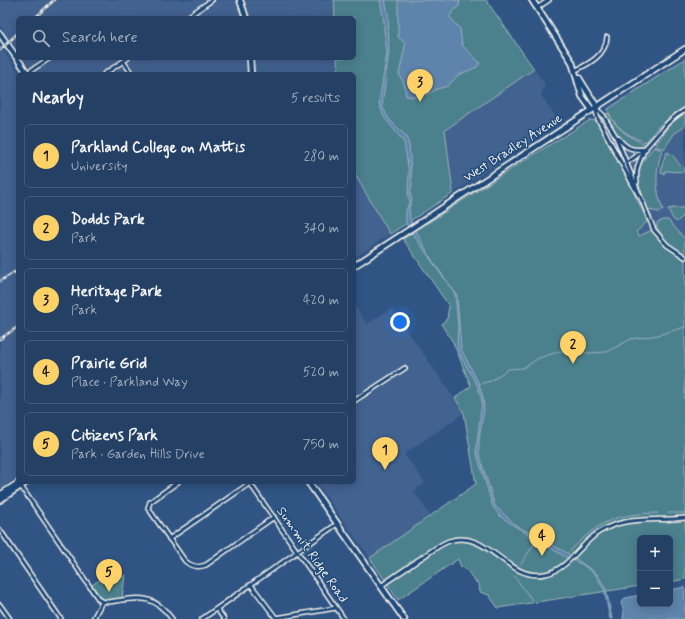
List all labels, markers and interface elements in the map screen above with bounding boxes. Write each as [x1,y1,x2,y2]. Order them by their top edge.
search box [16,16,356,60]
icon: search [30,27,52,49]
text: Search here [62,28,138,48]
pin: 3 [407,69,433,102]
text: Nearby [32,87,84,109]
text: 5 results [291,90,340,107]
street label: West Bradley Avenue [460,110,566,186]
text: Parkland College on Mattis [71,138,245,158]
text: 1 [43,148,49,165]
text: 280 m [304,148,339,165]
text: University [71,158,127,175]
text: Dodds Park [71,210,145,230]
text: 2 [43,220,49,237]
text: 340 m [304,220,339,237]
text: Park [71,230,97,247]
text: Heritage Park [71,282,162,302]
text: 3 [43,292,49,309]
text: 420 m [303,292,339,309]
text: Park [71,302,97,319]
your location [390,312,410,332]
pin: 2 [560,331,586,364]
text: Prairie Grid [71,354,147,374]
text: 4 [42,364,50,381]
text: 520 m [303,364,339,381]
text: Place · Parkland Way [71,374,188,391]
text: Citizens Park [71,426,158,446]
text: 5 [42,436,50,453]
text: 750 m [303,436,339,453]
pin: 1 [372,437,398,470]
text: Park · Garden Hills Drive [71,446,205,463]
street label: Summit Ridge Road [273,504,351,606]
pin: 4 [529,523,555,556]
map controls [637,535,673,607]
button: + [637,535,673,571]
pin: 5 [96,559,122,592]
button: − [637,571,673,607]

